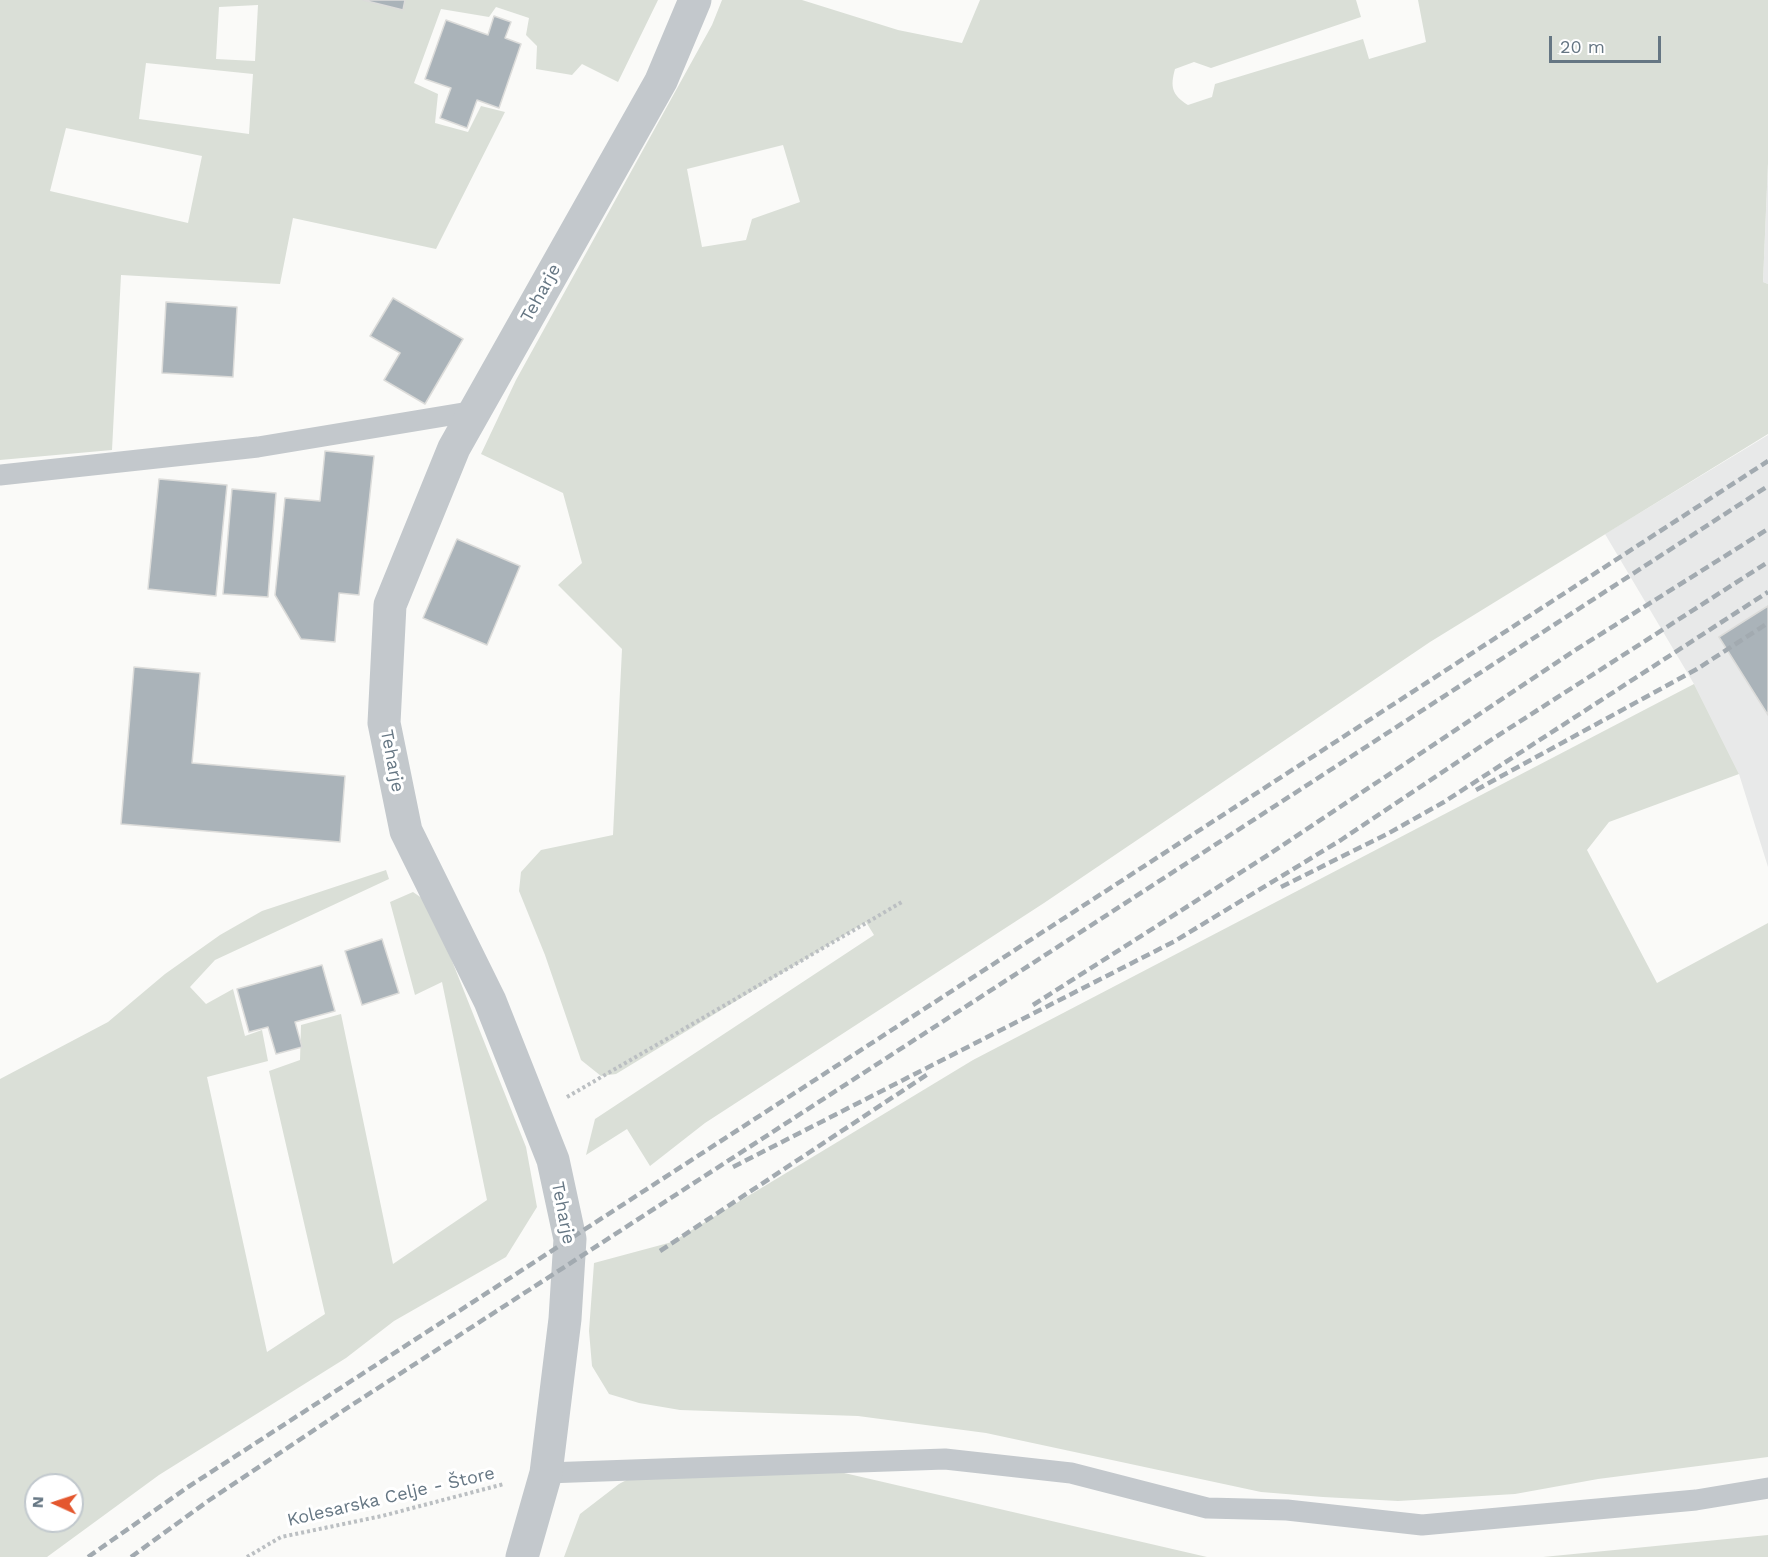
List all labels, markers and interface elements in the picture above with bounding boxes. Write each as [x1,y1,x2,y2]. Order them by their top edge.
scale bar [1552,24,1664,62]
text: 20 m [1560,36,1605,57]
street label: Teharje [516,260,566,326]
street label: Teharje [375,728,409,794]
street label: Teharje [546,1180,580,1246]
street label: Kolesarska Celje - Štore [285,1463,497,1531]
north arrow [24,1473,84,1533]
text: N [28,1496,47,1509]

